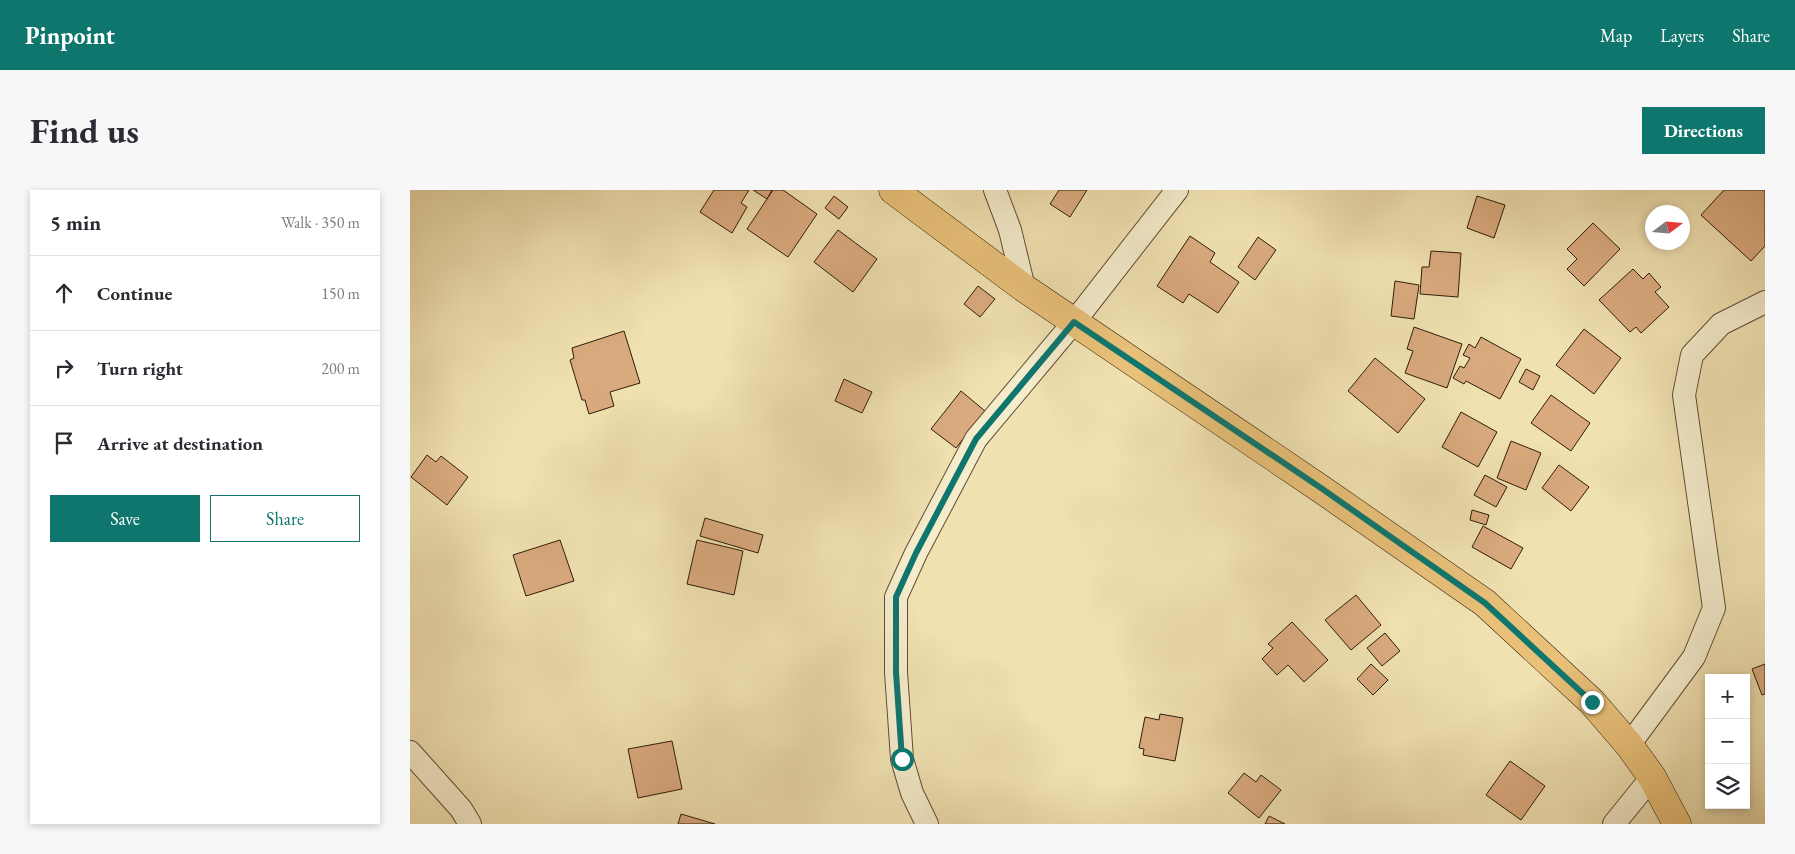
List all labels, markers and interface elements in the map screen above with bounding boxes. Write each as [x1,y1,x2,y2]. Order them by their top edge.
text: Pinpoint [25,20,115,51]
text: Map [1600,24,1632,47]
text: Layers [1660,24,1704,47]
text: Share [1732,24,1770,47]
button: Directions [1642,107,1765,154]
text: Find us [30,108,139,153]
north arrow [1645,205,1690,250]
text: 5 min [50,209,101,236]
text: Walk · 350 m [281,212,360,233]
icon: ahead [50,279,78,307]
text: Continue [97,281,172,306]
text: 150 m [321,283,360,304]
icon: right [50,354,78,382]
text: Turn right [97,356,183,381]
text: 200 m [321,358,360,379]
icon: arrive [50,429,78,457]
text: Arrive at destination [97,431,263,456]
button: Save [50,495,200,542]
button: Share [210,495,360,542]
map controls [1705,674,1750,809]
button: + [1705,674,1750,719]
route end [1581,691,1604,714]
button: − [1705,719,1750,764]
route start [891,748,914,771]
button: layers [1705,764,1750,809]

